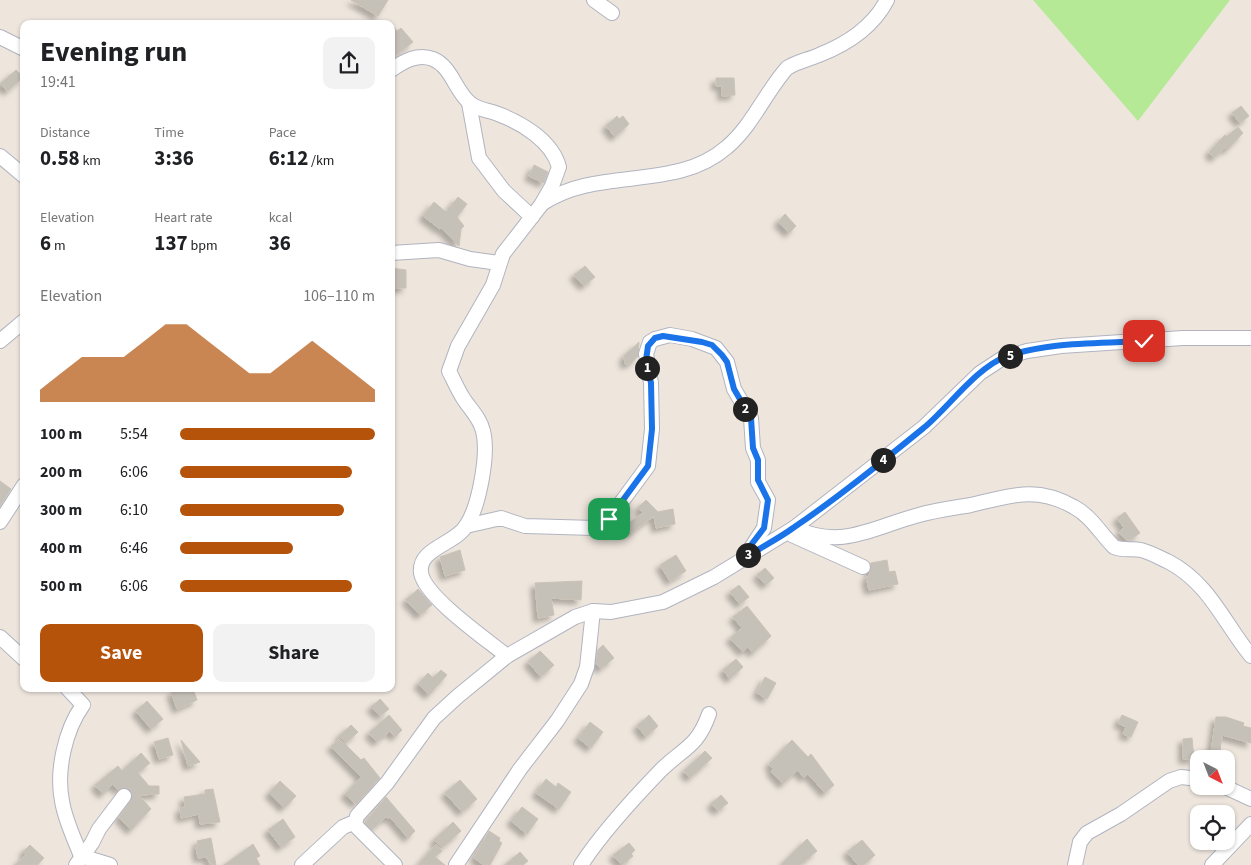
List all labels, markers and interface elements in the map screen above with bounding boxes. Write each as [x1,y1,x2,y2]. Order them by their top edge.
text: Evening run [40,32,187,72]
button: share [323,37,375,89]
text: 19:41 [40,71,76,93]
text: Distance [40,123,90,143]
text: Time [154,123,184,143]
text: Pace [269,123,296,143]
text: 0.58 [40,143,80,173]
text: 3:36 [154,143,194,173]
text: 6:12 [269,143,308,173]
text: km [80,151,101,171]
text: /km [308,151,334,171]
text: Elevation [40,208,95,228]
text: Heart rate [154,208,213,228]
text: kcal [269,208,292,228]
text: 6 [40,228,51,258]
text: 137 [154,228,188,258]
text: 36 [269,228,291,258]
text: m [51,236,66,256]
text: bpm [188,236,218,256]
text: Elevation [40,285,102,307]
text: 106–110 m [303,285,375,307]
pin [1123,320,1165,362]
icon: check [1130,327,1158,355]
pin: 5 [998,344,1022,368]
text: 5 [1007,346,1014,366]
pin: 1 [634,356,660,380]
text: 1 [644,358,651,378]
pin: 2 [732,396,758,422]
text: 2 [742,399,749,419]
text: 100 m [40,423,82,445]
text: 5:54 [120,423,148,445]
pin: 4 [870,448,896,472]
text: 4 [880,450,887,470]
text: 200 m [40,461,82,483]
text: 6:06 [120,461,148,483]
pin [588,498,630,540]
text: 300 m [40,499,82,521]
text: 6:10 [120,499,148,521]
icon: arrive [595,505,623,533]
text: 400 m [40,537,82,559]
text: 6:46 [120,537,148,559]
pin: 3 [736,542,760,568]
text: 3 [745,545,752,565]
text: 500 m [40,575,82,597]
text: 6:06 [120,575,148,597]
button: Save [40,624,203,682]
button: Share [213,624,375,682]
north arrow [1190,750,1235,795]
map controls [1190,750,1235,850]
button: locate [1190,805,1235,850]

